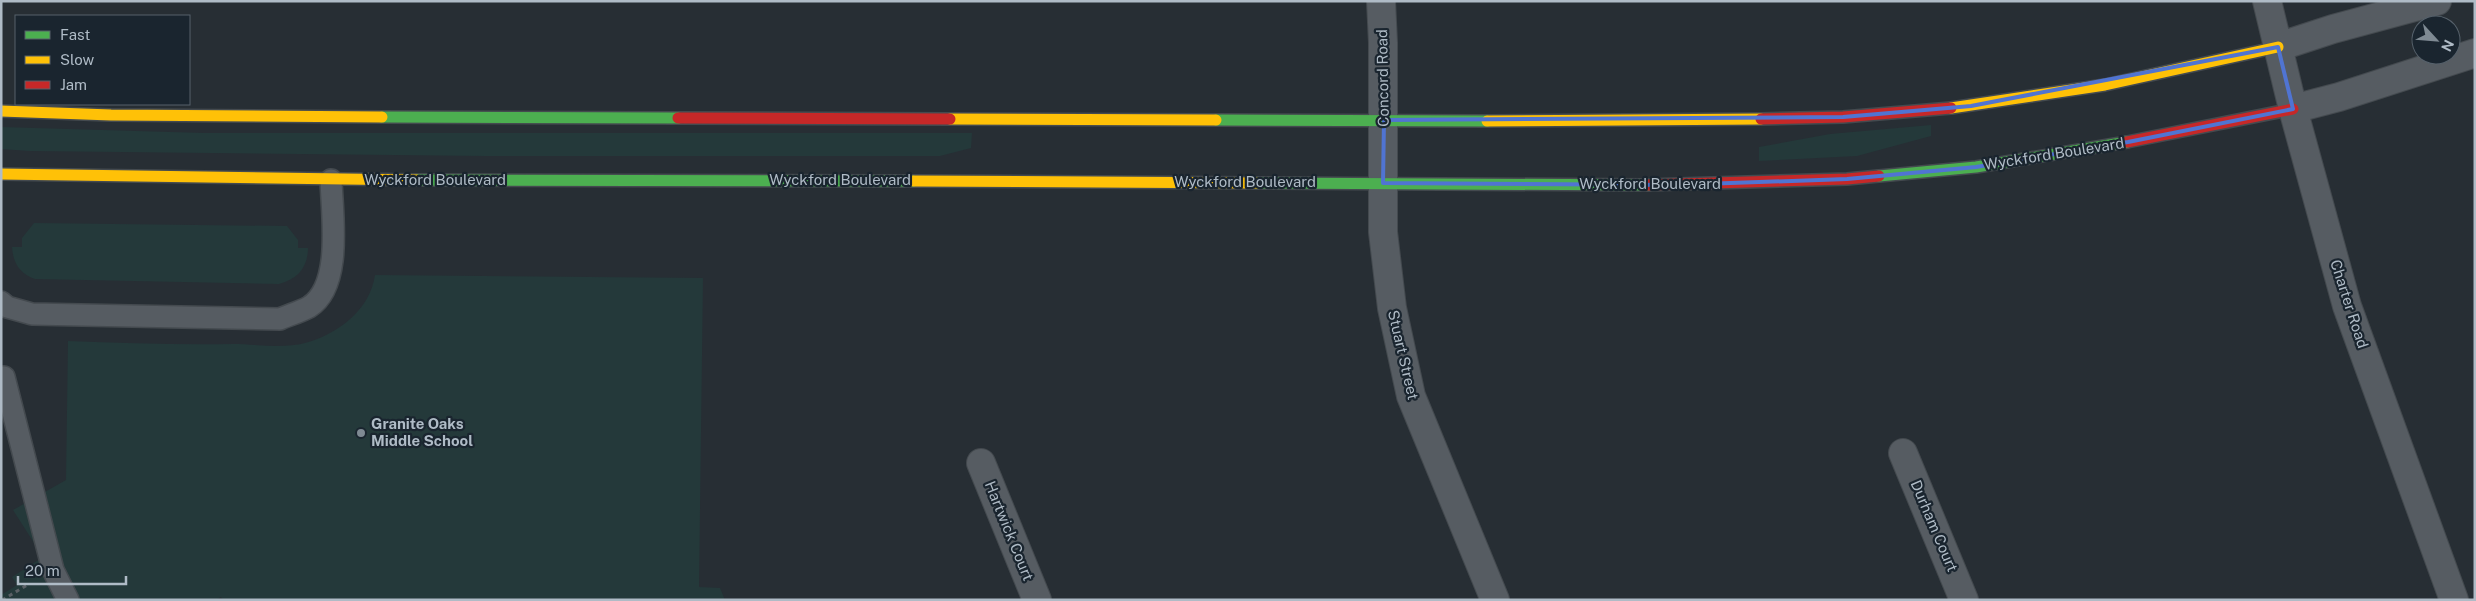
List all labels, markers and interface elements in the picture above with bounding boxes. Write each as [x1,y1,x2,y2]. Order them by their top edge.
legend [15,15,190,105]
north arrow [2411,15,2461,65]
text: Fast [60,26,90,43]
street label: Concord Road [1373,29,1392,127]
text: N [2438,37,2457,54]
text: Slow [60,51,95,68]
text: Jam [60,76,87,93]
street label: Wyckford Boulevard [1983,134,2125,173]
street label: Wyckford Boulevard [364,171,506,188]
street label: Wyckford Boulevard [769,171,911,188]
street label: Wyckford Boulevard [1174,173,1316,190]
street label: Wyckford Boulevard [1579,175,1721,192]
street label: Charter Road [2327,257,2372,350]
street label: Stuart Street [1385,308,1422,402]
place label: Granite Oaks Middle School [371,415,473,449]
marker: Granite Oaks Middle School [355,427,367,439]
street label: Durham Court [1908,478,1961,574]
street label: Hartwick Court [982,479,1037,583]
scale bar [18,554,125,586]
text: 20 m [25,562,60,579]

